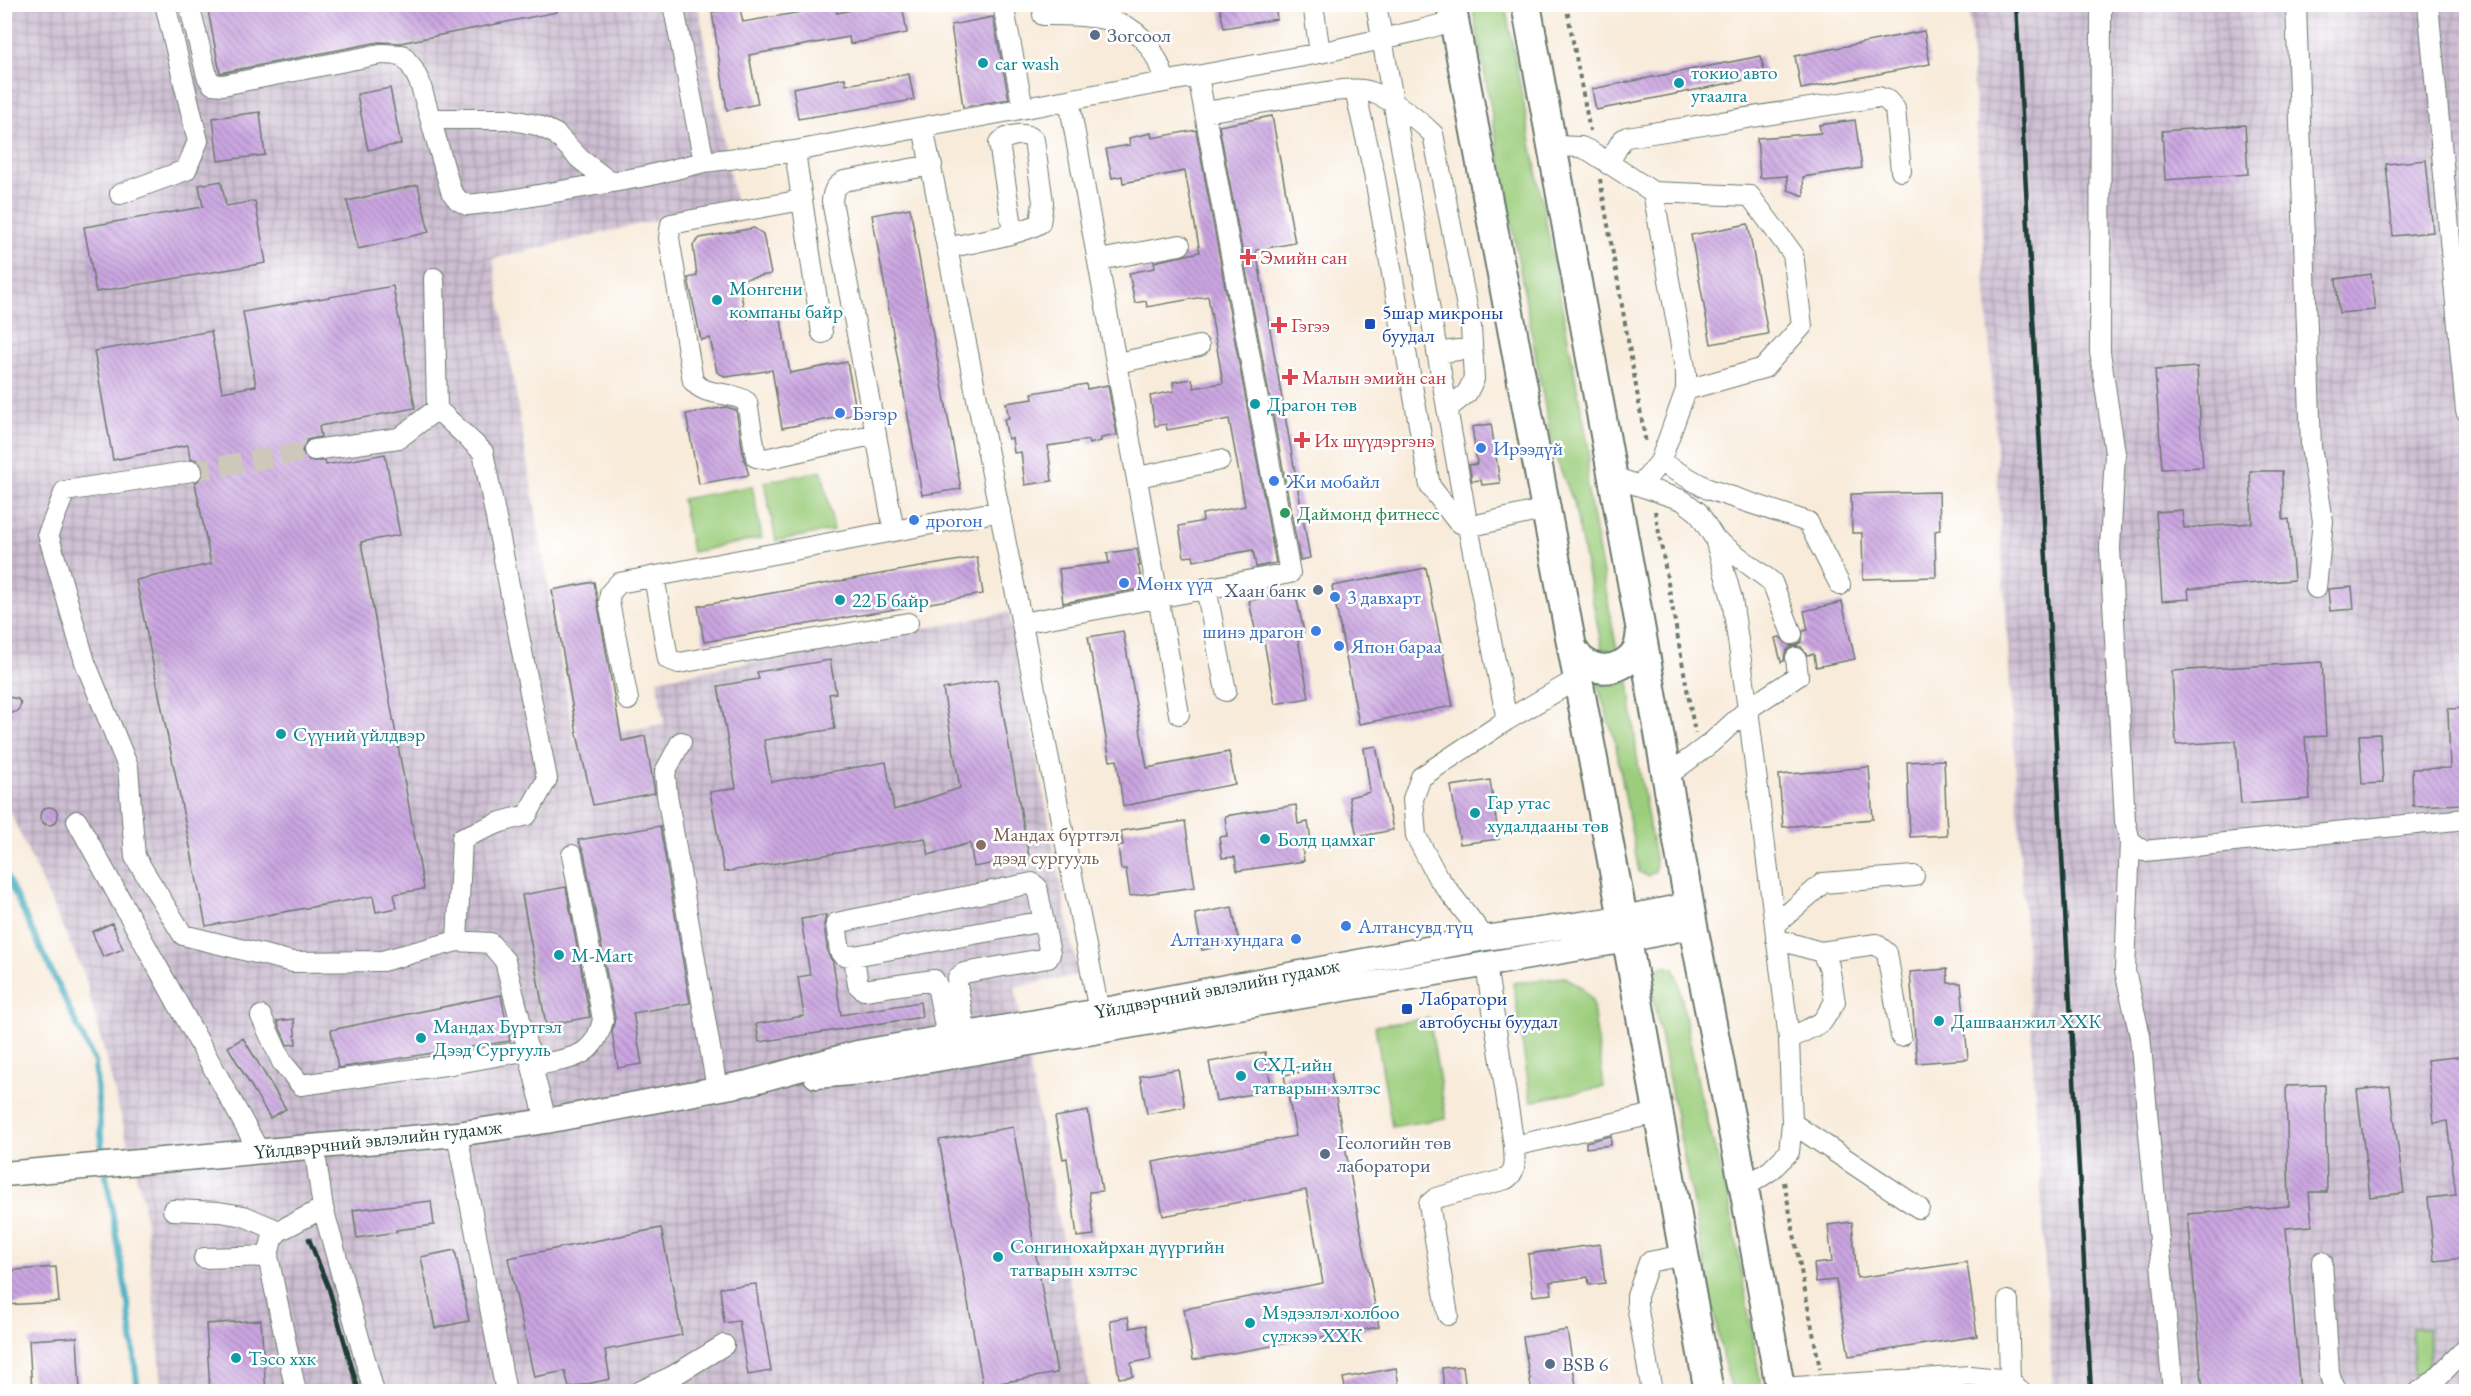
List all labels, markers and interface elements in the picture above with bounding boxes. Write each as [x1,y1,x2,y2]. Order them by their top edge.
place label: Зогсоол [1107,22,1171,48]
marker: Зогсоол [1088,28,1102,42]
place label: car wash [995,50,1060,76]
marker: car wash [976,56,990,70]
place label: токио авто угаалга [1691,59,1778,108]
marker: токио авто угаалга [1672,76,1686,90]
place label: Эмийн сан [1260,244,1347,270]
marker: Эмийн сан [1241,250,1255,264]
place label: Монгени компаны байр [729,275,843,324]
marker: Монгени компаны байр [710,293,724,307]
place label: 5шар микроны буудал [1382,299,1503,348]
place label: Гэгээ [1291,312,1330,338]
marker: 5шар микроны буудал [1363,317,1377,331]
marker: Гэгээ [1272,318,1286,332]
place label: Малын эмийн сан [1302,364,1446,390]
marker: Малын эмийн сан [1283,370,1297,384]
place label: Драгон төв [1267,391,1357,417]
marker: Драгон төв [1248,397,1262,411]
place label: Бэгэр [852,400,897,426]
marker: Бэгэр [833,406,847,420]
place label: Их шүүдэргэнэ [1314,427,1435,453]
marker: Их шүүдэргэнэ [1295,433,1309,447]
place label: Ирээдүй [1493,435,1564,461]
marker: Ирээдүй [1474,441,1488,455]
place label: Жи мобайл [1285,468,1380,494]
marker: Жи мобайл [1267,474,1281,488]
place label: Даймонд фитнесс [1297,500,1440,526]
marker: Даймонд фитнесс [1278,506,1292,520]
place label: дрогон [926,507,983,533]
marker: дрогон [907,513,921,527]
place label: Мөнх үүд [1136,570,1213,596]
marker: Мөнх үүд [1117,576,1131,590]
place label: Хаан банк [1223,577,1306,603]
marker: Хаан банк [1311,583,1325,597]
place label: 3 давхарт [1347,584,1421,610]
place label: 22 Б байр [852,587,929,613]
marker: 3 давхарт [1328,590,1342,604]
marker: 22 Б байр [833,593,847,607]
place label: шинэ драгон [1203,618,1304,644]
marker: шинэ драгон [1309,624,1323,638]
place label: Япон бараа [1350,633,1442,659]
marker: Япон бараа [1332,639,1346,653]
place label: Сүүний үйлдвэр [293,721,425,747]
marker: Сүүний үйлдвэр [274,727,288,741]
place label: Гар утас худалдааны төв [1487,789,1609,838]
marker: Гар утас худалдааны төв [1468,806,1482,820]
place label: Мандах бүртгэл дээд сургууль [993,821,1120,870]
place label: Болд цамхаг [1277,826,1375,852]
marker: Болд цамхаг [1258,832,1272,846]
marker: Мандах бүртгэл дээд сургууль [974,838,988,852]
place label: Алтансувд түц [1357,913,1474,939]
marker: Алтансувд түц [1339,919,1353,933]
place label: Алтан хундага [1169,926,1284,952]
marker: Алтан хундага [1289,932,1303,946]
place label: M-Mart [571,942,634,968]
marker: M-Mart [552,948,566,962]
street label: Үйлдвэрчний эвлэлийн гудамж [1092,951,1342,1025]
place label: Лабратори автобусны буудал [1419,985,1558,1034]
marker: Лабратори автобусны буудал [1400,1002,1414,1016]
place label: Дашваанжил ХХК [1951,1008,2102,1034]
place label: Мандах Бүртгэл Дээд Сургууль [433,1013,562,1062]
marker: Дашваанжил ХХК [1932,1014,1946,1028]
marker: Мандах Бүртгэл Дээд Сургууль [414,1031,428,1045]
place label: СХД-ийн татварын хэлтэс [1253,1051,1381,1100]
marker: СХД-ийн татварын хэлтэс [1234,1069,1248,1083]
street label: Үйлдвэрчний эвлэлийн гудамж [253,1113,503,1165]
place label: Геологийн төв лаборатори [1337,1129,1451,1178]
marker: Геологийн төв лаборатори [1318,1147,1332,1161]
place label: Сонгинохайрхан дүүргийн татварын хэлтэс [1010,1233,1225,1282]
marker: Сонгинохайрхан дүүргийн татварын хэлтэс [991,1250,1005,1264]
place label: Мэдээлэл холбоо сүлжээ ХХК [1262,1299,1400,1348]
marker: Мэдээлэл холбоо сүлжээ ХХК [1243,1316,1257,1330]
place label: Тэсо ххк [248,1345,317,1371]
marker: Тэсо ххк [229,1351,243,1365]
place label: BSB 6 [1562,1351,1609,1377]
marker: BSB 6 [1543,1357,1557,1371]

